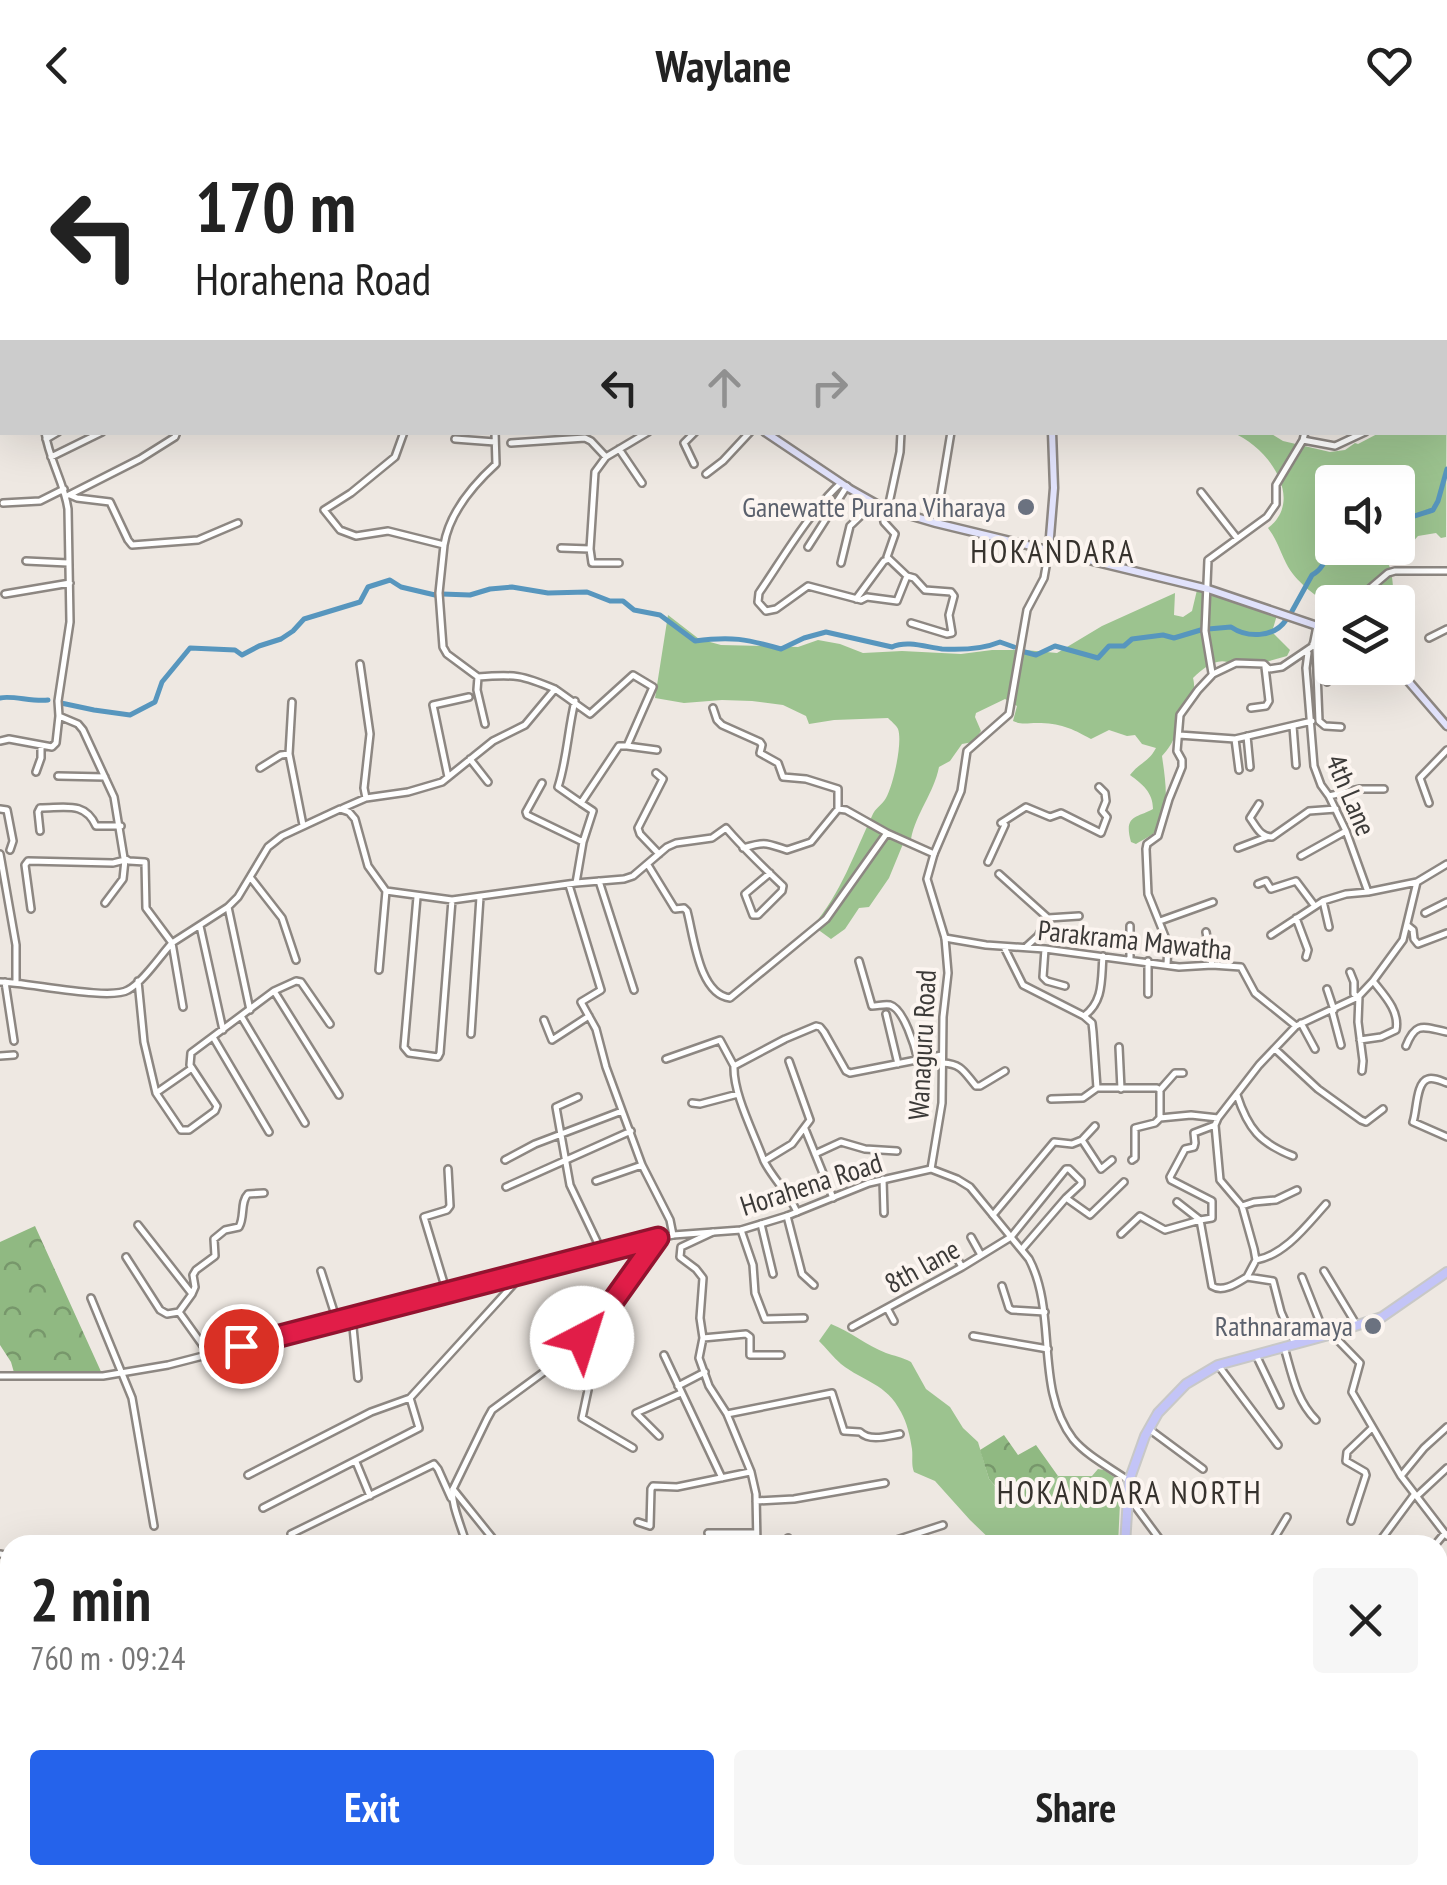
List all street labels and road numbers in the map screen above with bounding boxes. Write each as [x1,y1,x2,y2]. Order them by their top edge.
street label: 4th Lane [1318,749,1385,841]
street label: Parakrama Mawatha [1036,911,1234,968]
street label: Wanaguru Road [899,969,944,1121]
street label: Horahena Road [735,1143,886,1224]
street label: 8th lane [878,1230,966,1301]

